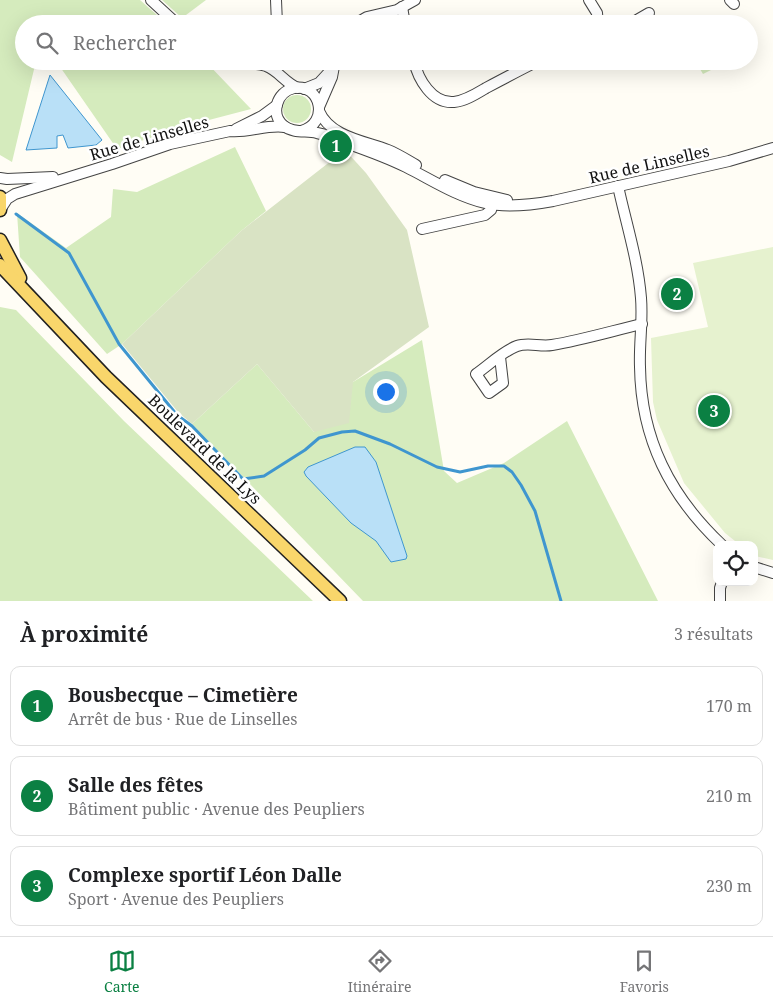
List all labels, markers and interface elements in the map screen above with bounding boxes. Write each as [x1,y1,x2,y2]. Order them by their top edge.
search box [15,15,758,70]
icon: search [33,29,61,57]
text: Rechercher [73,30,177,56]
street label: Rue de Linselles [87,111,211,165]
pin: 1 [320,127,352,165]
street label: Rue de Linselles [587,139,711,189]
pin: 2 [661,275,693,313]
your location [373,379,399,405]
street label: Boulevard de la Lys [144,389,266,509]
pin: 3 [698,392,730,430]
map controls [713,541,758,586]
button: locate [713,541,758,586]
text: À proximité [20,620,148,648]
text: 3 résultats [674,623,753,645]
text: Bousbecque – Cimetière [68,682,298,708]
text: 1 [32,695,42,717]
text: 170 m [706,695,752,717]
text: Arrêt de bus · Rue de Linselles [68,708,298,730]
text: Salle des fêtes [68,772,203,798]
text: 2 [32,785,42,807]
text: 210 m [706,785,752,807]
text: Bâtiment public · Avenue des Peupliers [68,798,365,820]
text: Complexe sportif Léon Dalle [68,862,342,888]
text: 3 [32,875,42,897]
text: 230 m [706,875,752,897]
text: Sport · Avenue des Peupliers [68,888,284,910]
tab: Carte [104,947,140,996]
tab: Itinéraire [348,947,412,996]
tab: Favoris [620,947,669,996]

